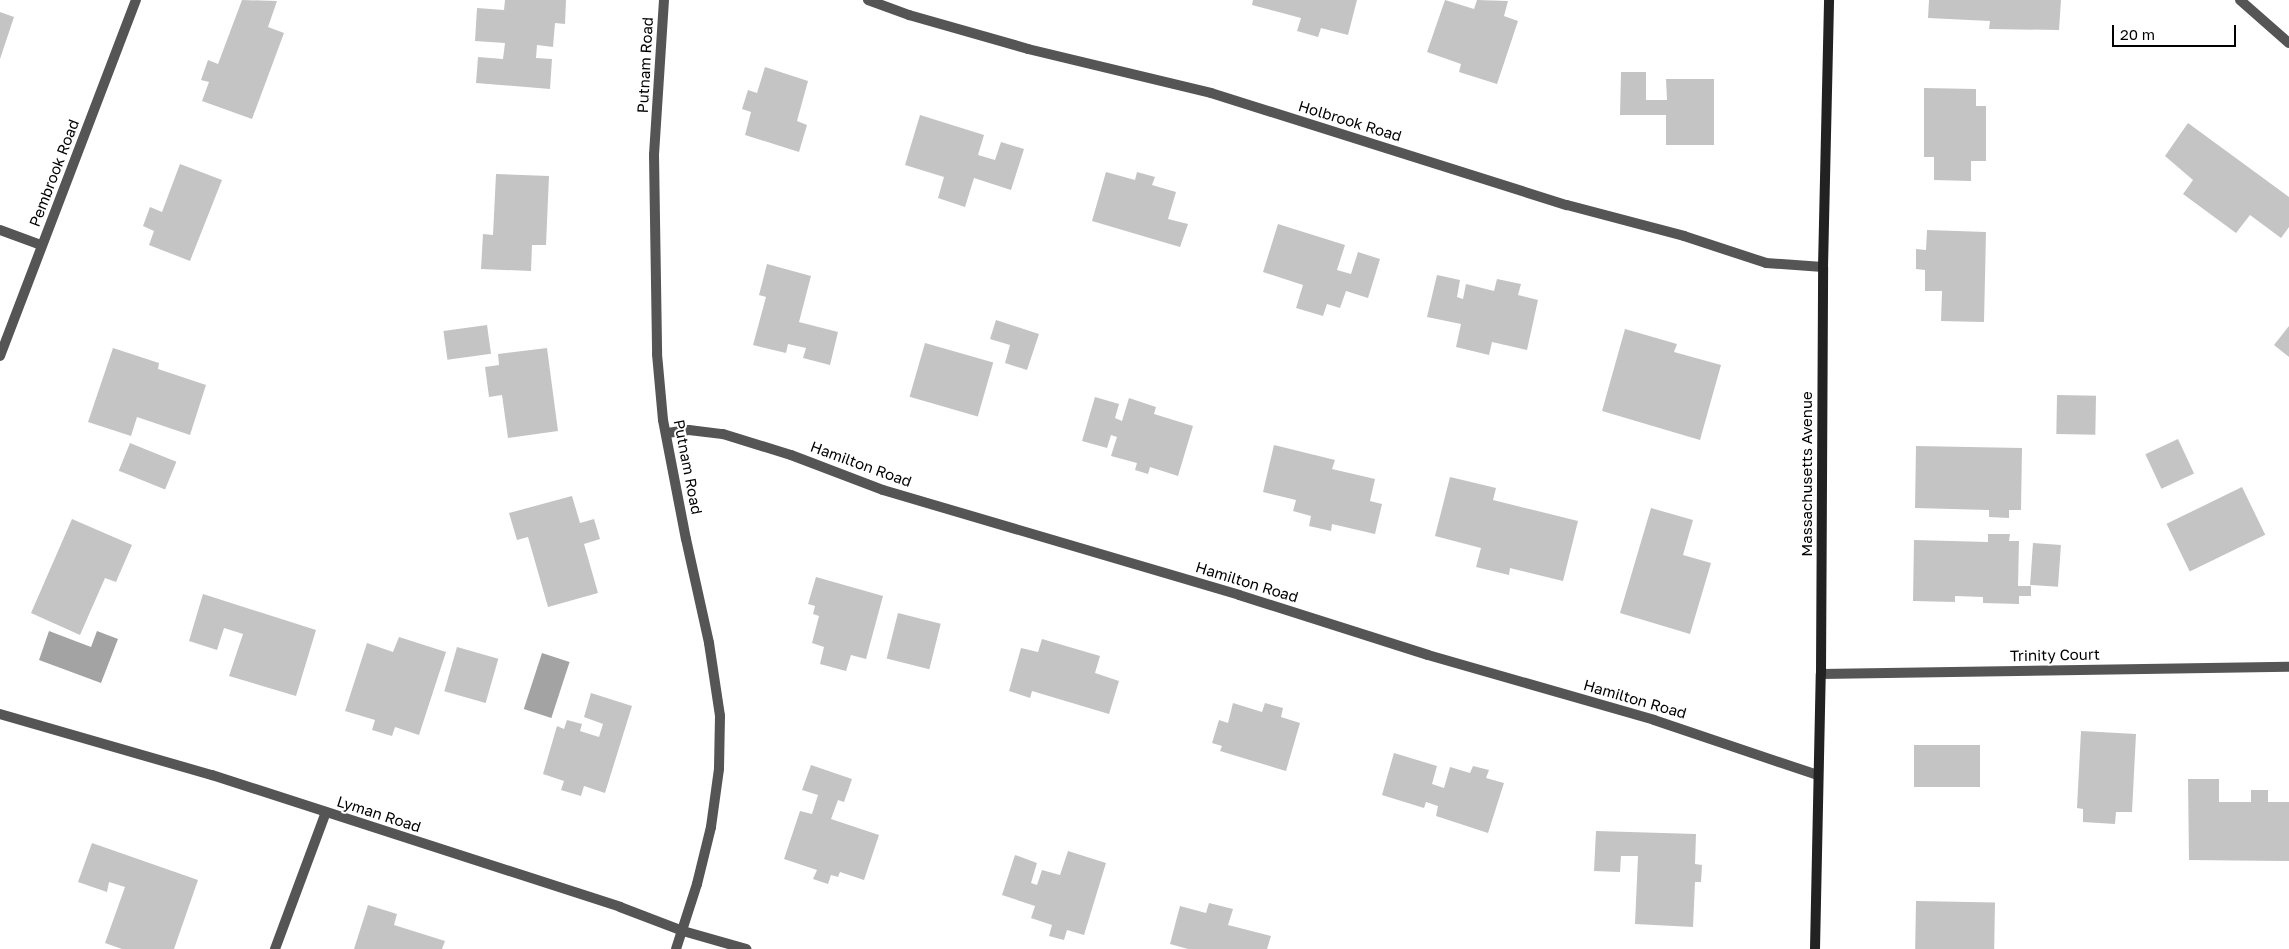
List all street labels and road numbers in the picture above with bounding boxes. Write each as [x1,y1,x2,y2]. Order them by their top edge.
street label: Putnam Road [633,16,657,114]
street label: Holbrook Road [1296,97,1404,145]
street label: Pembrook Road [25,117,83,229]
street label: Massachusetts Avenue [1798,391,1816,557]
street label: Putnam Road [670,418,706,516]
street label: Hamilton Road [808,437,914,491]
street label: Hamilton Road [1193,558,1301,606]
street label: Trinity Court [2010,645,2100,665]
street label: Hamilton Road [1581,676,1689,722]
street label: Lyman Road [335,792,423,836]

